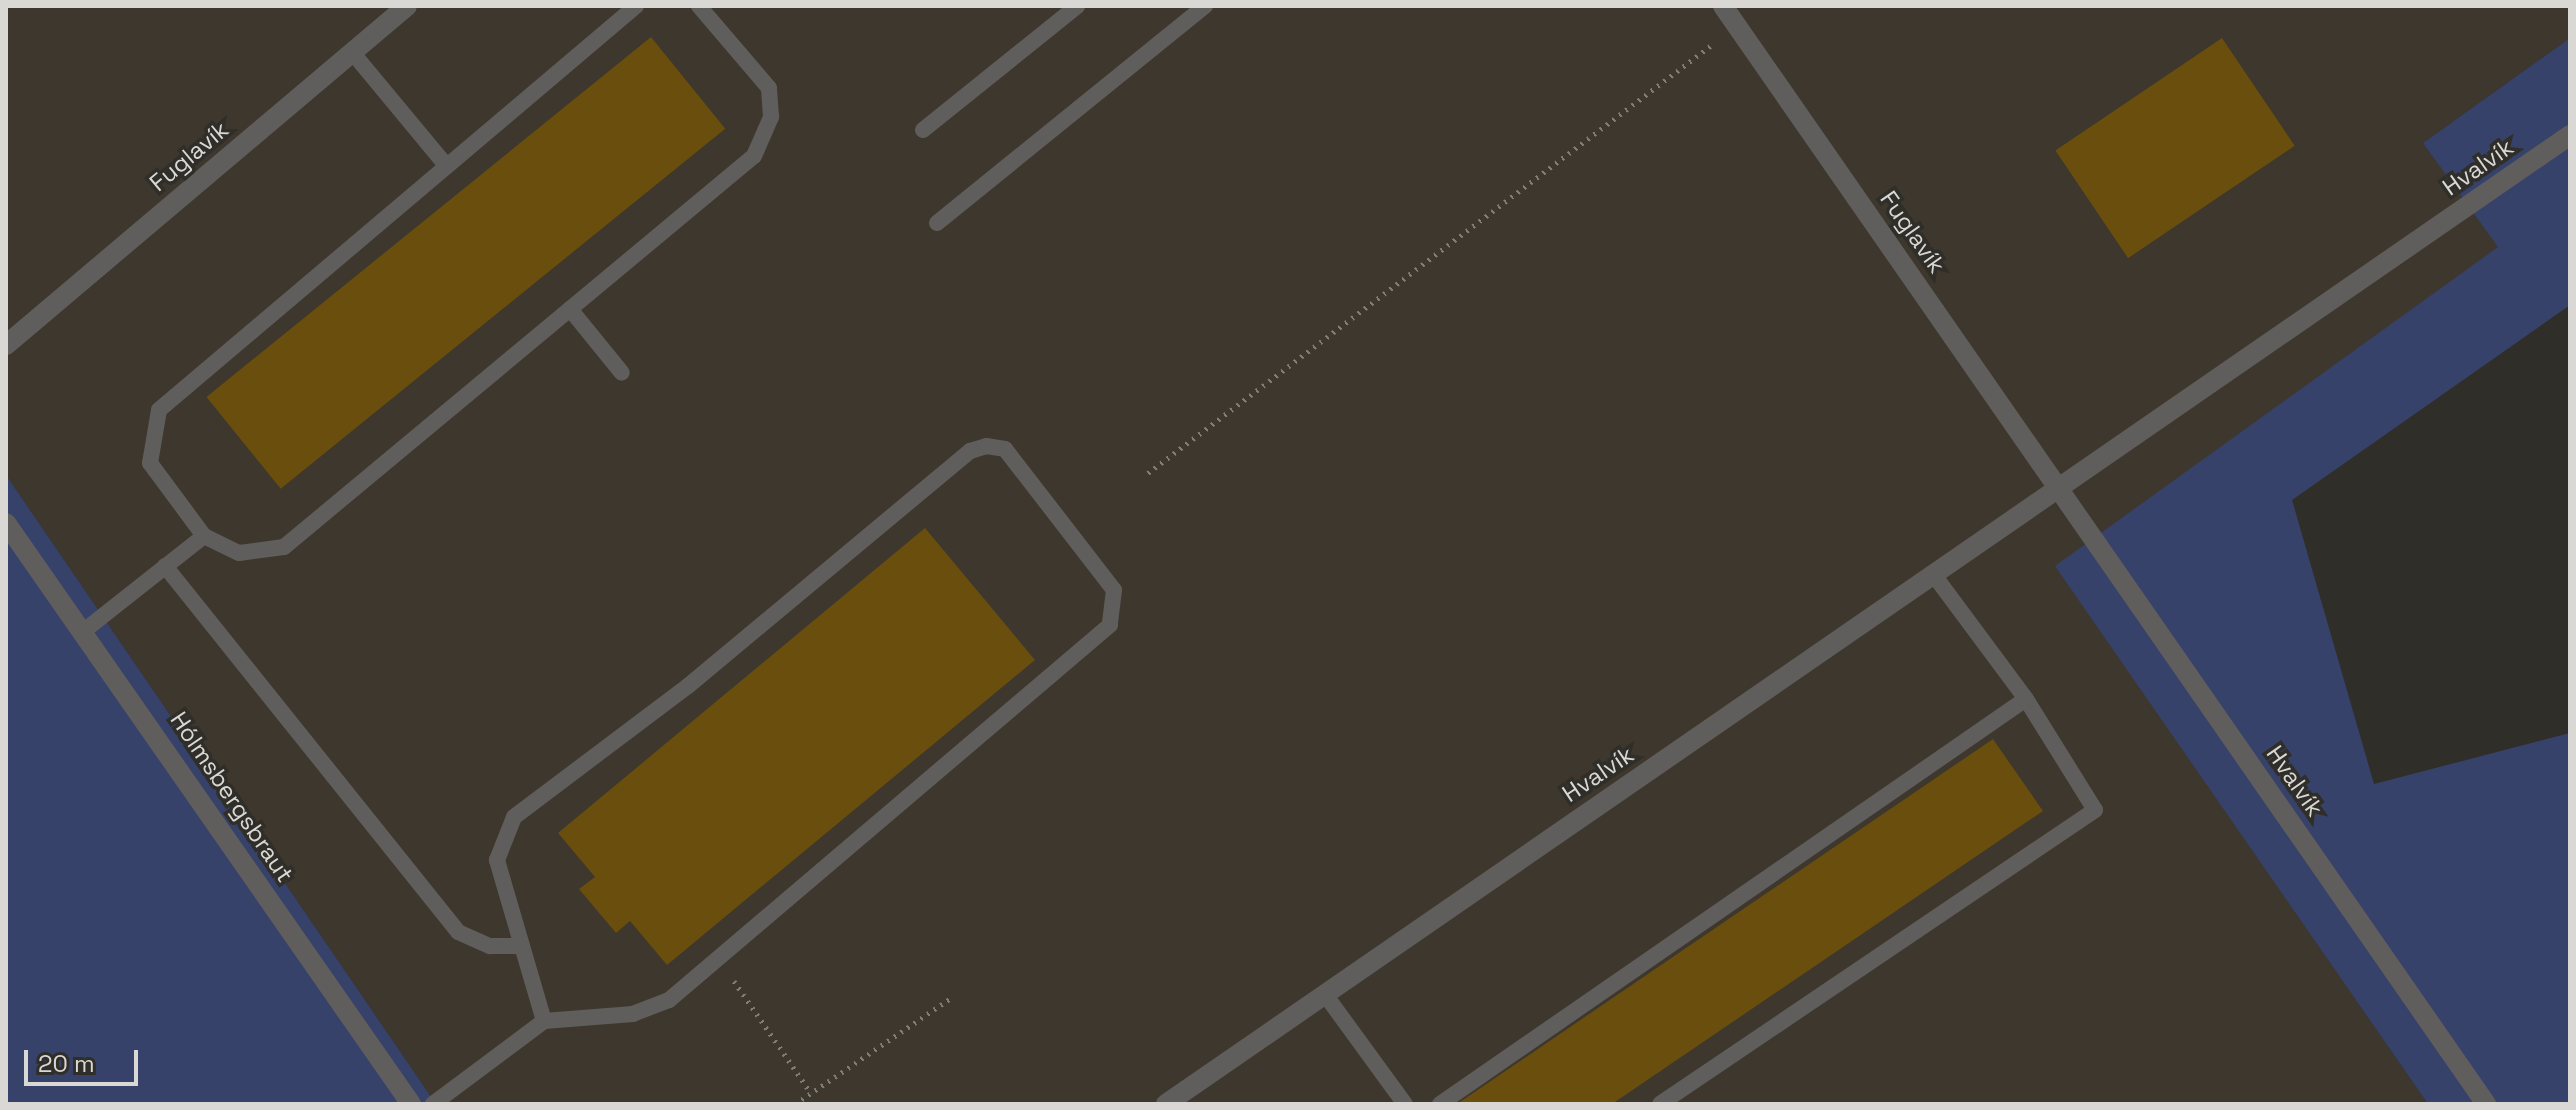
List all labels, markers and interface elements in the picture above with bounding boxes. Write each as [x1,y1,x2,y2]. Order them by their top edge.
street label: Fuglavík [144,115,234,197]
street label: Hvalvík [2437,132,2519,202]
street label: Fuglavík [1874,185,1952,279]
street label: Hólmsbergsbraut [164,706,300,888]
street label: Hvalvík [1557,740,1639,808]
street label: Hvalvík [2260,740,2330,822]
scale bar [28,1034,142,1084]
text: 20 m [38,1048,95,1079]

